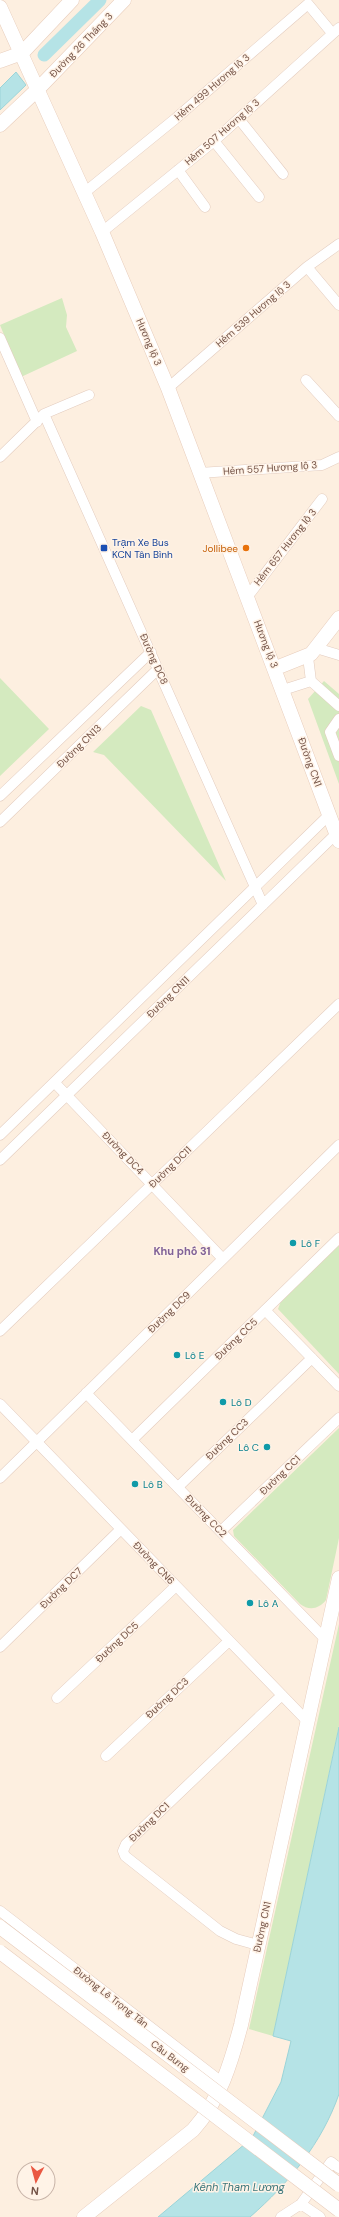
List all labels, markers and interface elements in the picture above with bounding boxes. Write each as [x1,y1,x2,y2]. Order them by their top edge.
street label: Đường 26 Tháng 3 [47,10,116,80]
street label: Hẻm 499 Hương lộ 3 [172,51,252,123]
street label: Hẻm 507 Hương lộ 3 [182,96,262,168]
street label: Hẻm 539 Hương lộ 3 [213,278,293,350]
street label: Hương lộ 3 [133,316,165,368]
street label: Hẻm 557 Hương lộ 3 [222,458,318,478]
street label: Hẻm 657 Hương lộ 3 [251,506,319,588]
place label: Trạm Xe Bus KCN Tân Bình [112,536,173,561]
place label: Jollibee [203,542,238,555]
marker: Trạm Xe Bus KCN Tân Bình [99,543,109,553]
marker: Jollibee [241,543,251,553]
street label: Hương lộ 3 [251,618,281,670]
street label: Đường DC8 [137,631,171,687]
street label: Đường CN13 [54,721,104,771]
street label: Đường CN1 [295,736,325,788]
street label: Đường CN11 [144,973,192,1021]
street label: Đường DC4 [99,1129,147,1177]
street label: Đường DC11 [146,1143,194,1191]
place label: Lô F [301,1237,321,1250]
marker: Lô F [288,1238,298,1248]
district label: Khu phố 31 [153,1244,211,1258]
street label: Đường DC9 [145,1288,193,1336]
street label: Đường CC5 [212,1315,260,1363]
place label: Lô E [185,1349,205,1362]
marker: Lô E [172,1350,182,1360]
place label: Lô D [231,1396,252,1409]
marker: Lô D [218,1397,228,1407]
street label: Đường CC3 [203,1415,251,1463]
place label: Lô C [238,1441,259,1454]
marker: Lô C [262,1442,272,1452]
street label: Đường CC1 [257,1452,303,1498]
place label: Lô B [143,1478,163,1491]
marker: Lô B [130,1479,140,1489]
street label: Đường CC2 [182,1492,230,1540]
street label: Đường CN6 [130,1539,178,1587]
street label: Đường DC7 [37,1565,85,1611]
place label: Lô A [258,1597,279,1610]
marker: Lô A [245,1598,255,1608]
street label: Đường DC5 [93,1619,141,1665]
street label: Đường DC3 [143,1675,191,1721]
street label: Đường DC1 [126,1799,172,1845]
street label: Đường CN1 [250,1900,274,1954]
street label: Đường Lê Trọng Tấn [71,1964,151,2031]
street label: Cầu Bưng [148,2037,192,2075]
north arrow [16,2161,56,2201]
water label: Kênh Tham Lương [193,2180,286,2194]
text: N [30,2184,40,2198]

